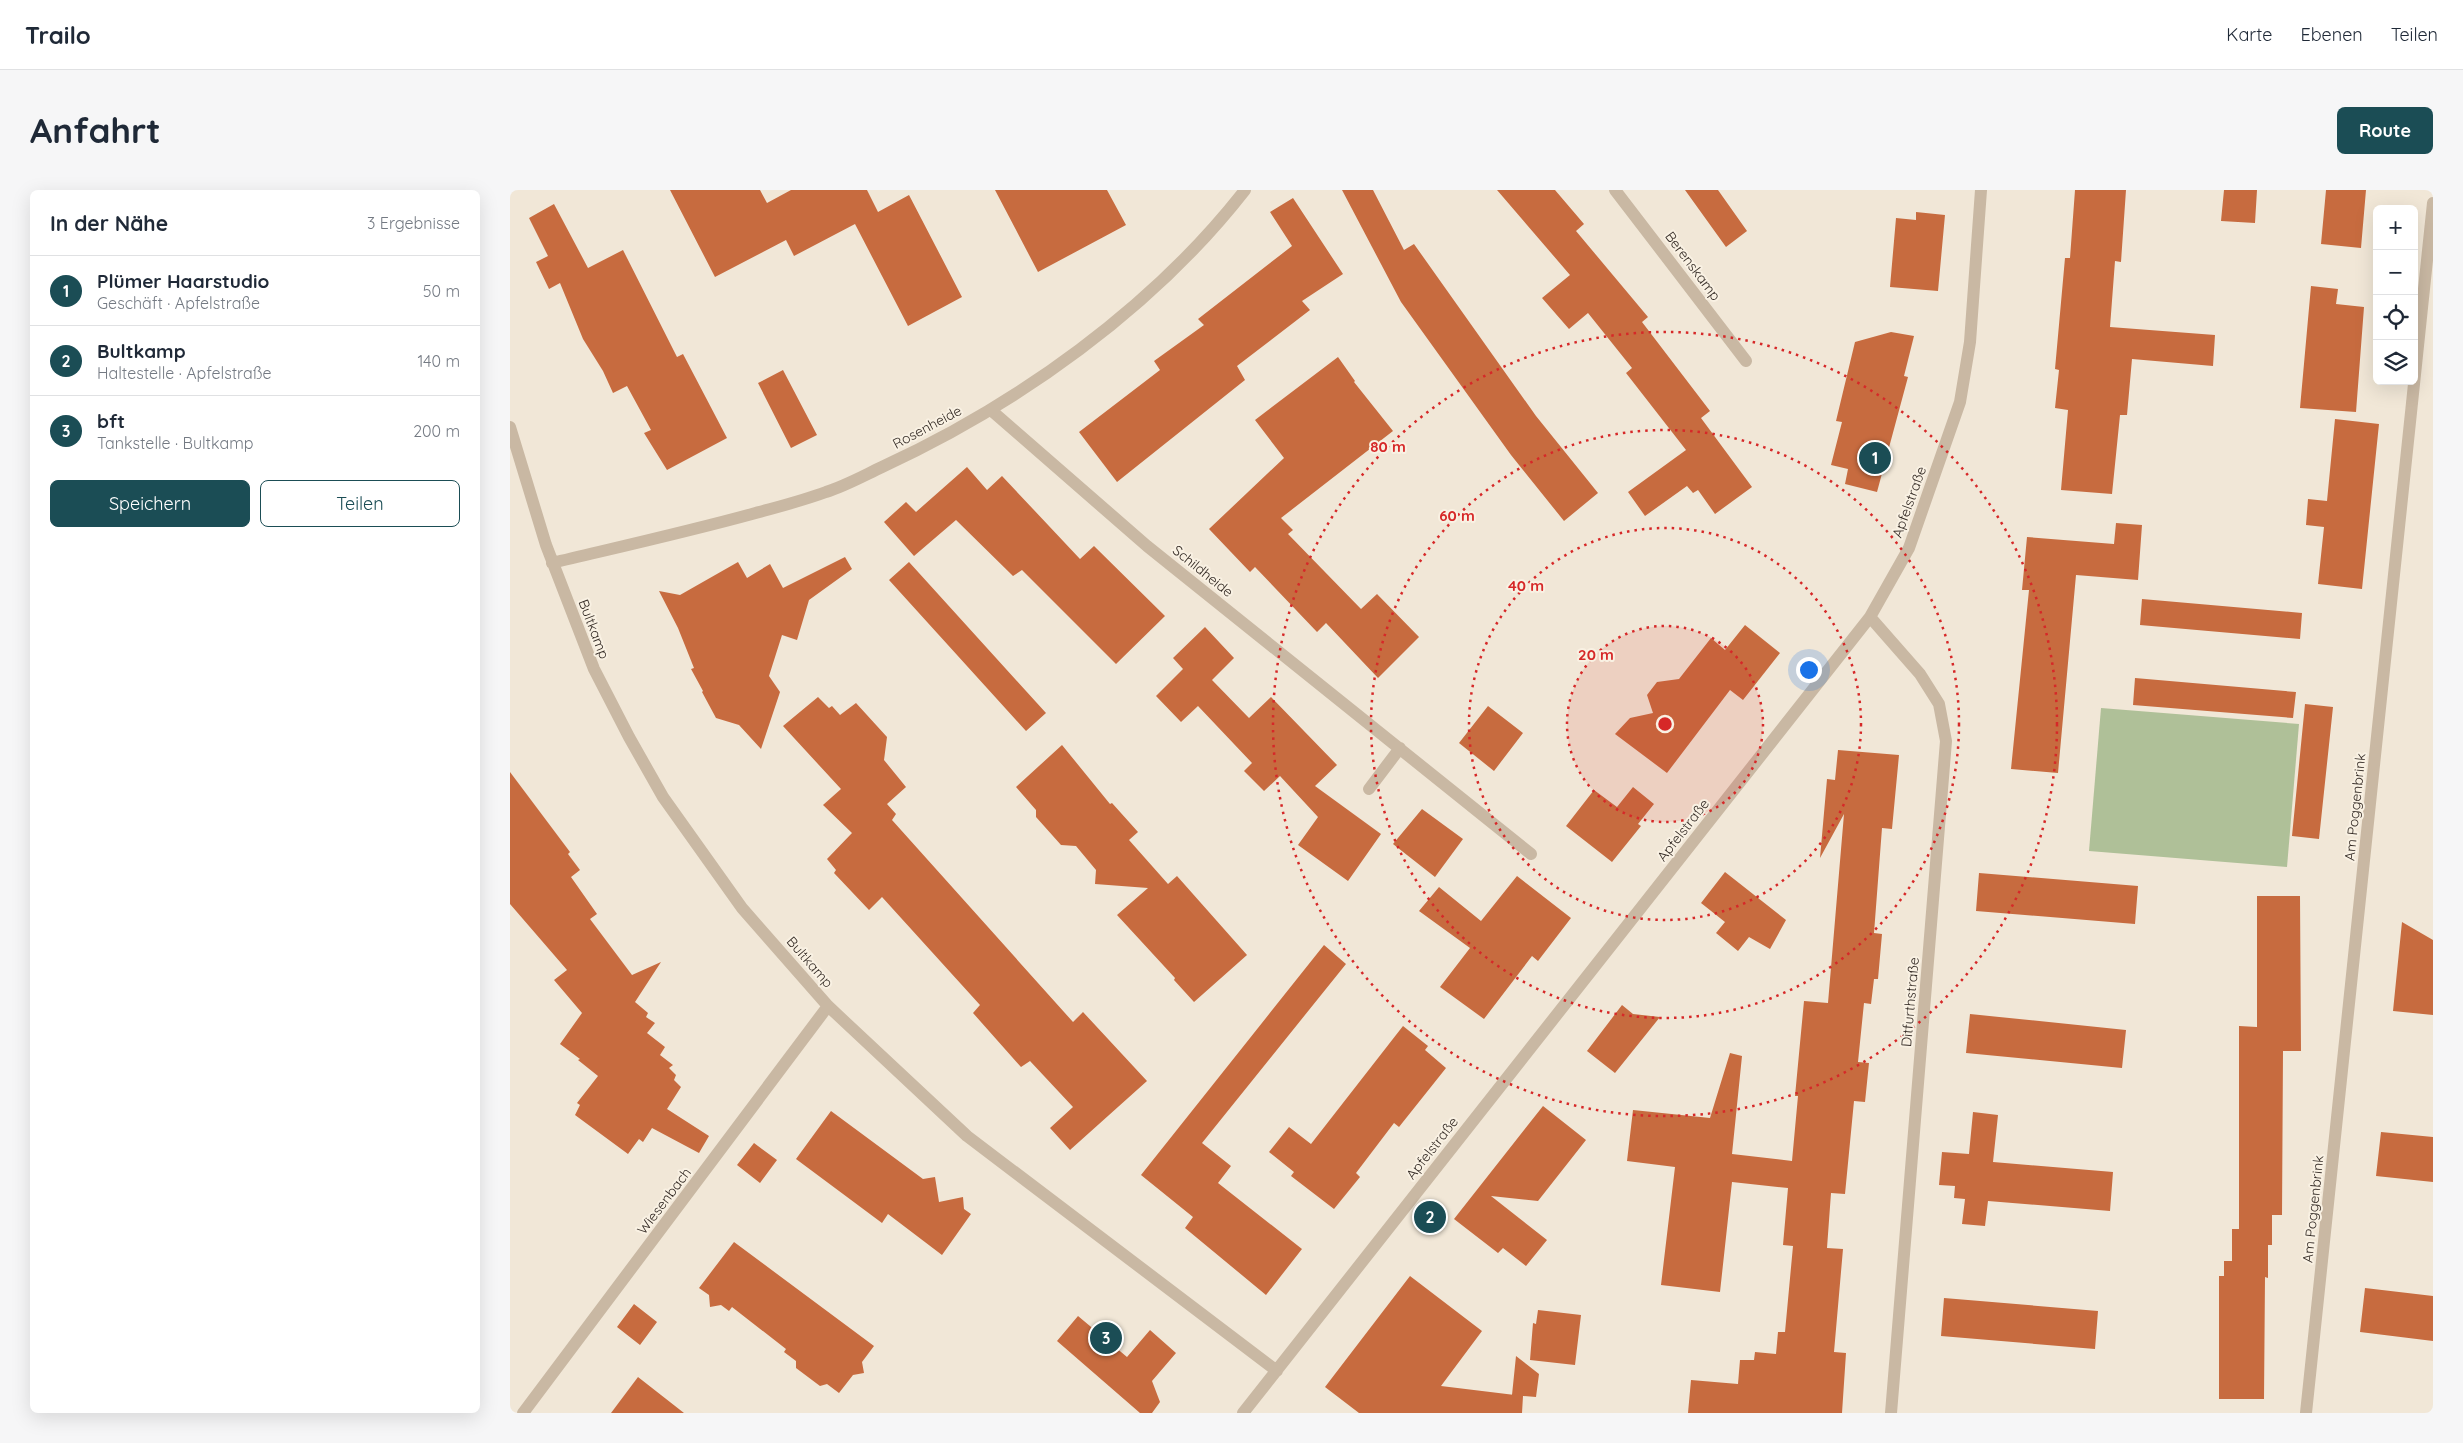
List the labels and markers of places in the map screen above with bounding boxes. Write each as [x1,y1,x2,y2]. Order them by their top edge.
pin: 1 [1859,439,1891,477]
centre of rings [1656,715,1674,733]
pin: 2 [1414,1198,1446,1236]
pin: 3 [1090,1319,1122,1357]

